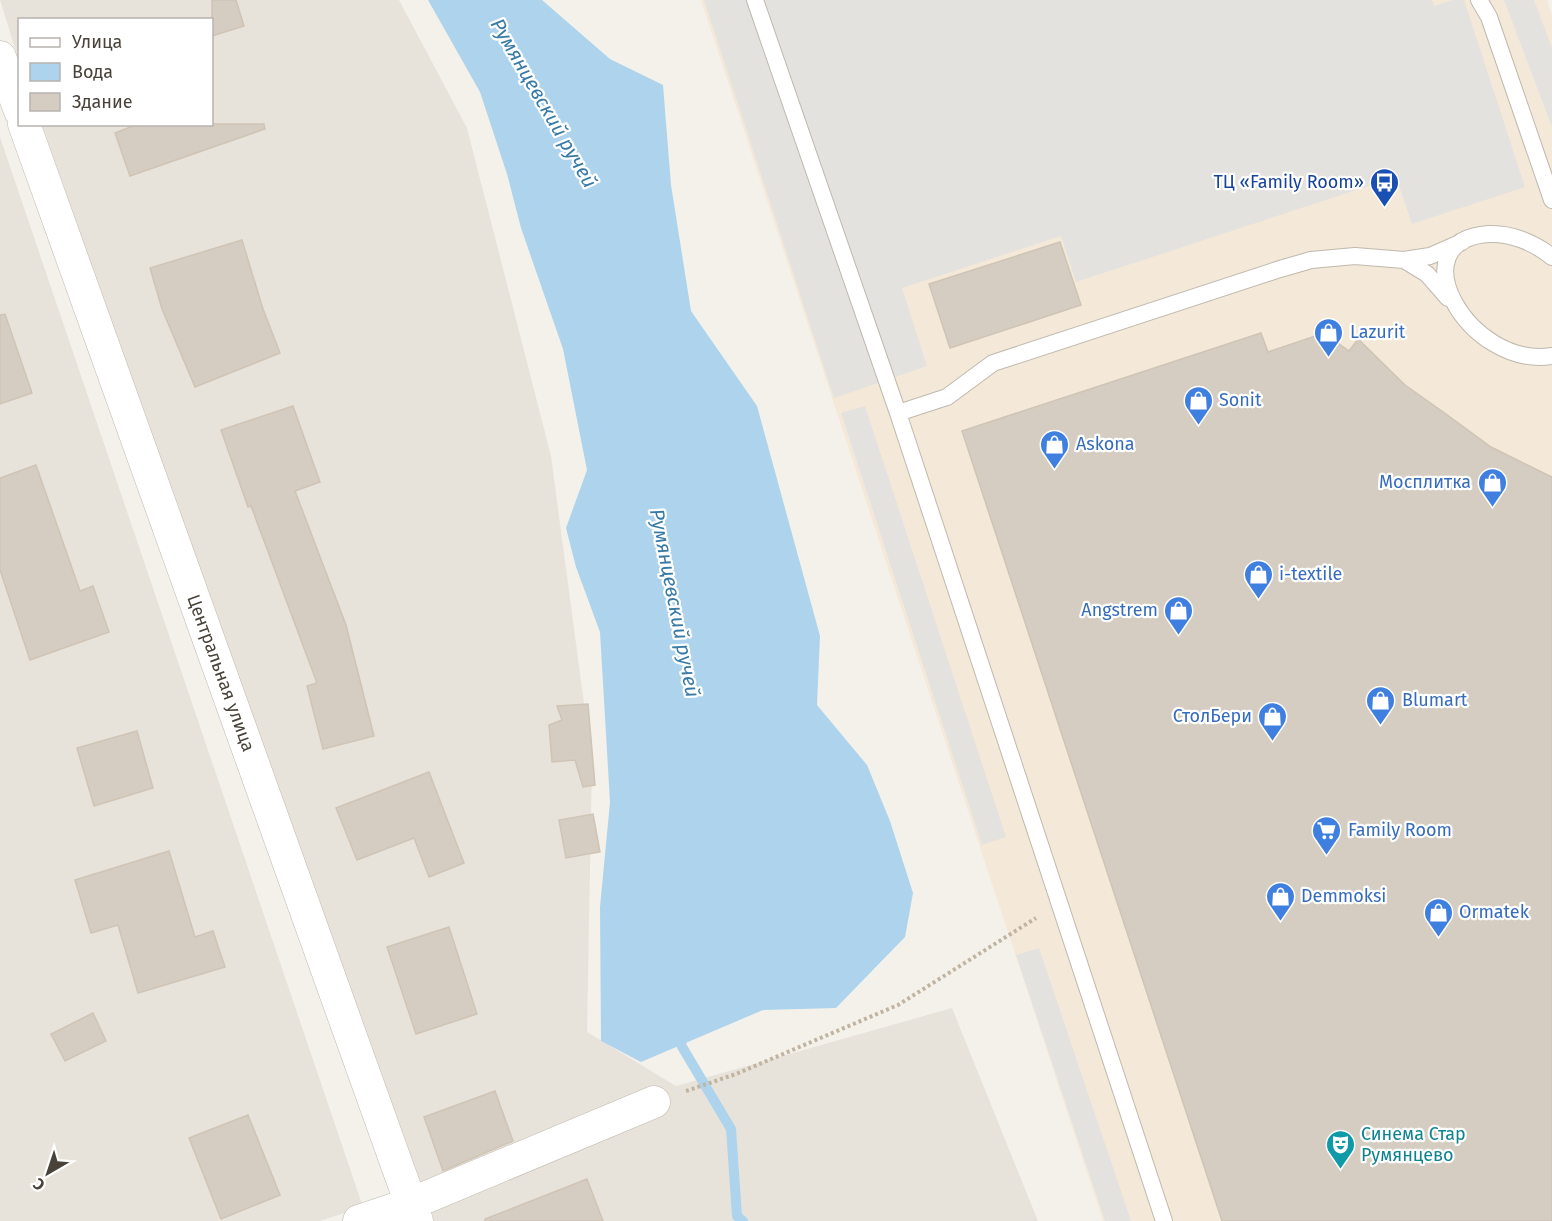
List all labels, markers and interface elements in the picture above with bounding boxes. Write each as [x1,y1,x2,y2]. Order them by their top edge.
water label: Румянцевский ручей [486,14,602,192]
legend [18,18,213,126]
text: Улица [72,31,122,53]
text: Вода [72,61,113,83]
text: Здание [72,91,133,113]
bus stop icon: ТЦ «Family Room» [1369,166,1401,208]
place label: ТЦ «Family Room» [1214,171,1364,193]
shop icon: Lazurit [1313,316,1345,358]
place label: Lazurit [1350,321,1406,343]
shop icon: Sonit [1182,384,1214,426]
place label: Sonit [1219,389,1262,411]
shop icon: Askona [1039,428,1071,470]
place label: Askona [1076,433,1135,455]
shop icon: Мосплитка [1476,466,1508,508]
place label: Мосплитка [1379,471,1471,493]
water label: Румянцевский ручей [645,507,705,699]
shop icon: i-textile [1242,558,1274,600]
place label: i-textile [1279,563,1342,585]
street label: Центральная улица [182,591,260,755]
shop icon: Angstrem [1163,594,1195,636]
place label: Angstrem [1081,599,1158,621]
shop icon: Blumart [1365,684,1397,726]
place label: Blumart [1402,689,1468,711]
shop icon: СтолБери [1257,700,1289,742]
place label: СтолБери [1173,705,1252,727]
supermarket icon: Family Room [1311,814,1343,856]
place label: Family Room [1348,819,1452,841]
shop icon: Demmoksi [1264,880,1296,922]
place label: Demmoksi [1301,885,1386,907]
shop icon: Ormatek [1422,896,1454,938]
place label: Ormatek [1459,901,1530,923]
place label: Синема Стар Румянцево [1361,1123,1466,1166]
theatre icon: Синема Стар Румянцево [1324,1128,1356,1170]
north arrow [18,1143,78,1203]
text: С [29,1173,48,1195]

